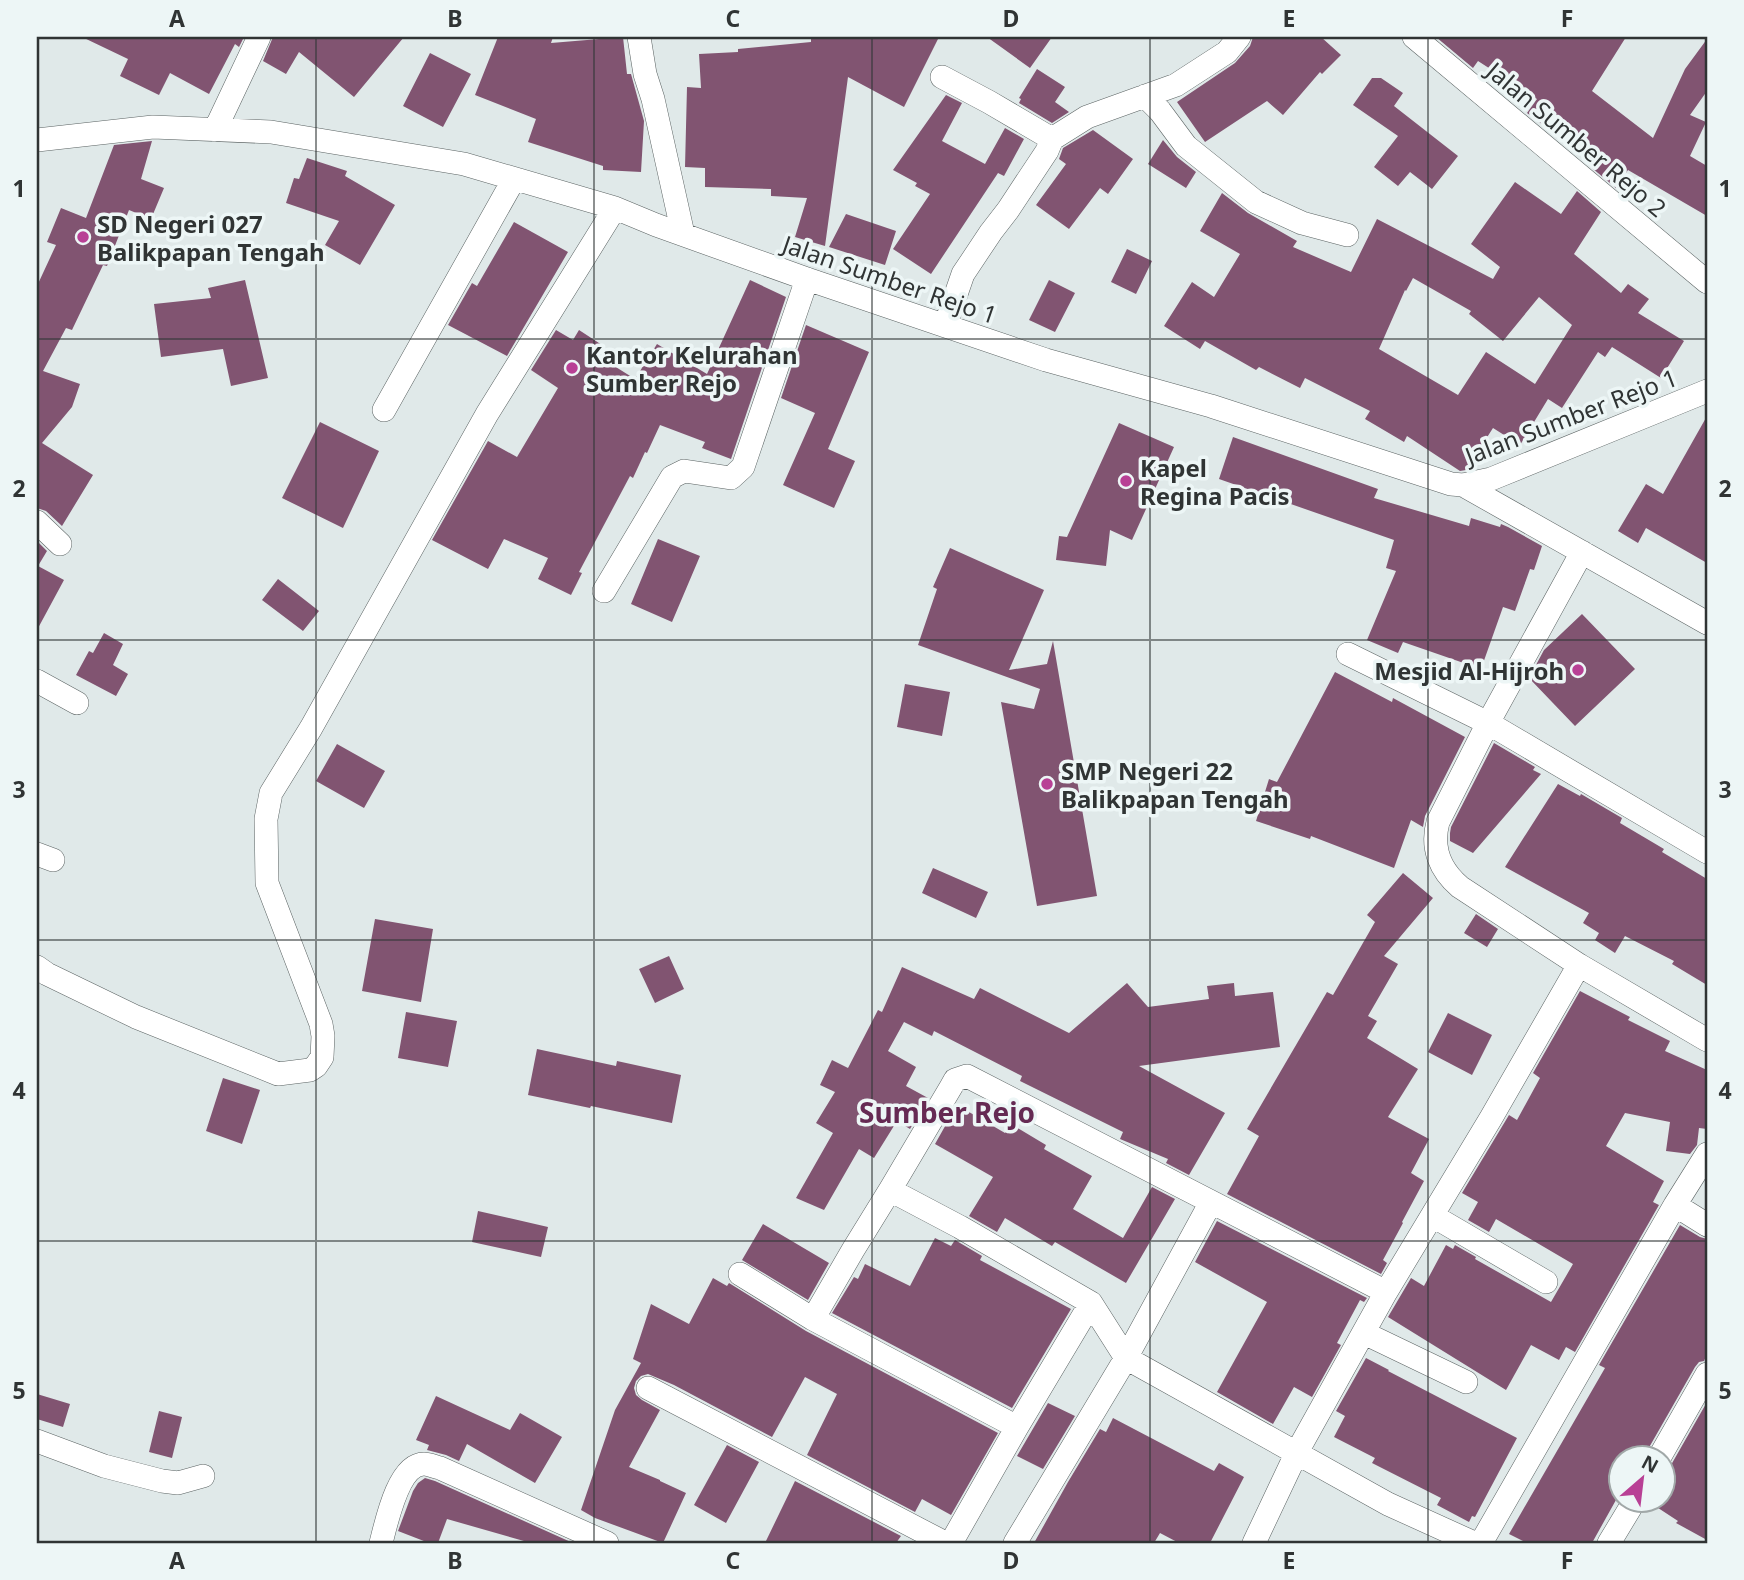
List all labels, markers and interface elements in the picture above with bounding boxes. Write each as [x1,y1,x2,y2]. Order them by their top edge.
text: A [169,2,185,34]
text: B [447,2,463,34]
text: C [726,2,741,34]
text: D [1003,2,1019,34]
text: E [1283,2,1295,34]
text: F [1561,2,1573,34]
street label: Jalan Sumber Rejo 2 [1479,53,1674,224]
text: 1 [12,172,26,204]
text: 1 [1718,172,1732,204]
place label: SD Negeri 027 Balikpapan Tengah [97,207,325,268]
street label: Jalan Sumber Rejo 1 [776,226,1002,331]
marker: SD Negeri 027 Balikpapan Tengah [75,229,91,245]
place label: Kantor Kelurahan Sumber Rejo [586,338,798,399]
marker: Kantor Kelurahan Sumber Rejo [564,360,580,376]
street label: Jalan Sumber Rejo 1 [1458,360,1682,472]
place label: Kapel Regina Pacis [1140,451,1290,512]
text: 2 [12,472,26,504]
text: 2 [1718,472,1732,504]
marker: Kapel Regina Pacis [1118,473,1134,489]
place label: Mesjid Al-Hijroh [1374,654,1564,687]
marker: Mesjid Al-Hijroh [1570,662,1586,678]
place label: SMP Negeri 22 Balikpapan Tengah [1061,754,1289,815]
text: 3 [12,773,26,805]
text: 3 [1718,773,1732,805]
marker: SMP Negeri 22 Balikpapan Tengah [1039,776,1055,792]
text: 4 [12,1074,26,1106]
text: 4 [1718,1074,1732,1106]
district label: Sumber Rejo [859,1093,1035,1131]
text: 5 [12,1374,26,1406]
text: 5 [1718,1374,1732,1406]
north arrow [1608,1444,1678,1514]
text: N [1637,1449,1663,1479]
text: A [169,1544,185,1576]
text: B [447,1544,463,1576]
text: C [726,1544,741,1576]
text: D [1003,1544,1019,1576]
text: E [1283,1544,1295,1576]
text: F [1561,1544,1573,1576]

